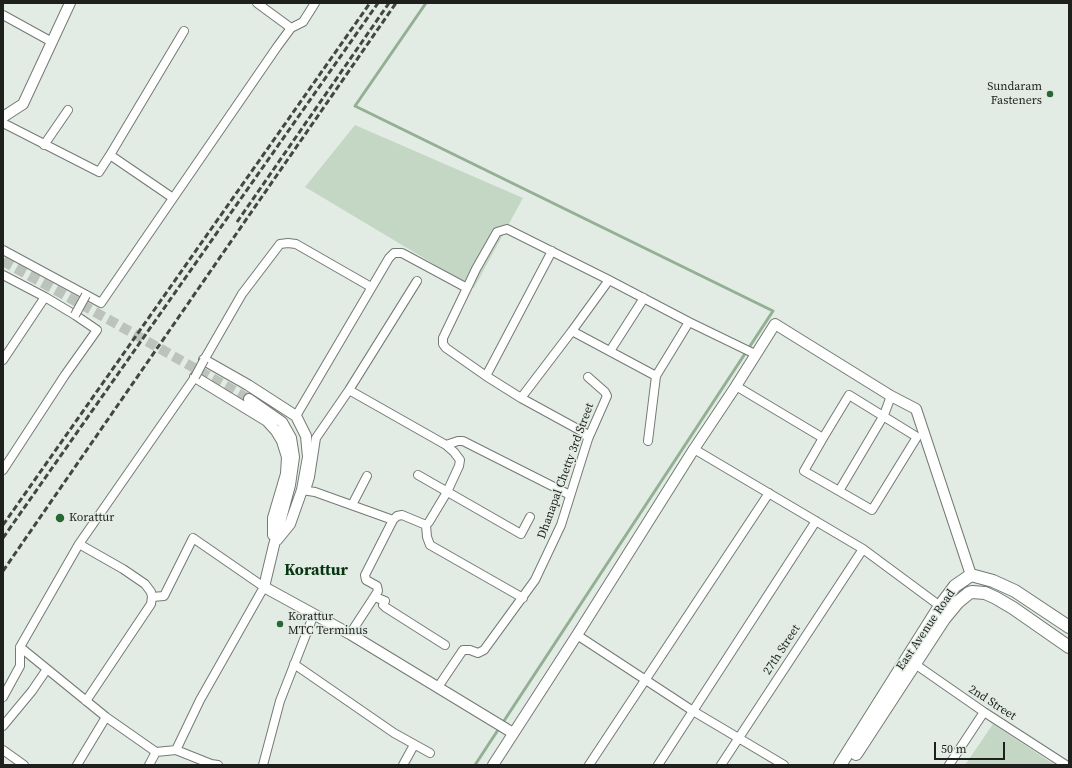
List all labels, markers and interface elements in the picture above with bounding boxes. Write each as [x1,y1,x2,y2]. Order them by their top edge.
place label: Sundaram Fasteners [987,80,1042,108]
marker: Sundaram Fasteners [1045,89,1055,99]
street label: Dhanapal Chetty 3rd Street [535,401,597,541]
place label: Korattur [69,511,114,525]
marker: Korattur [54,512,66,524]
district label: Korattur [284,561,348,581]
street label: East Avenue Road [894,587,958,673]
place label: Korattur MTC Terminus [288,610,368,638]
marker: Korattur MTC Terminus [275,619,285,629]
street label: 27th Street [760,622,804,678]
street label: 2nd Street [965,682,1019,724]
scale bar [936,734,1007,760]
text: 50 m [941,741,967,757]

